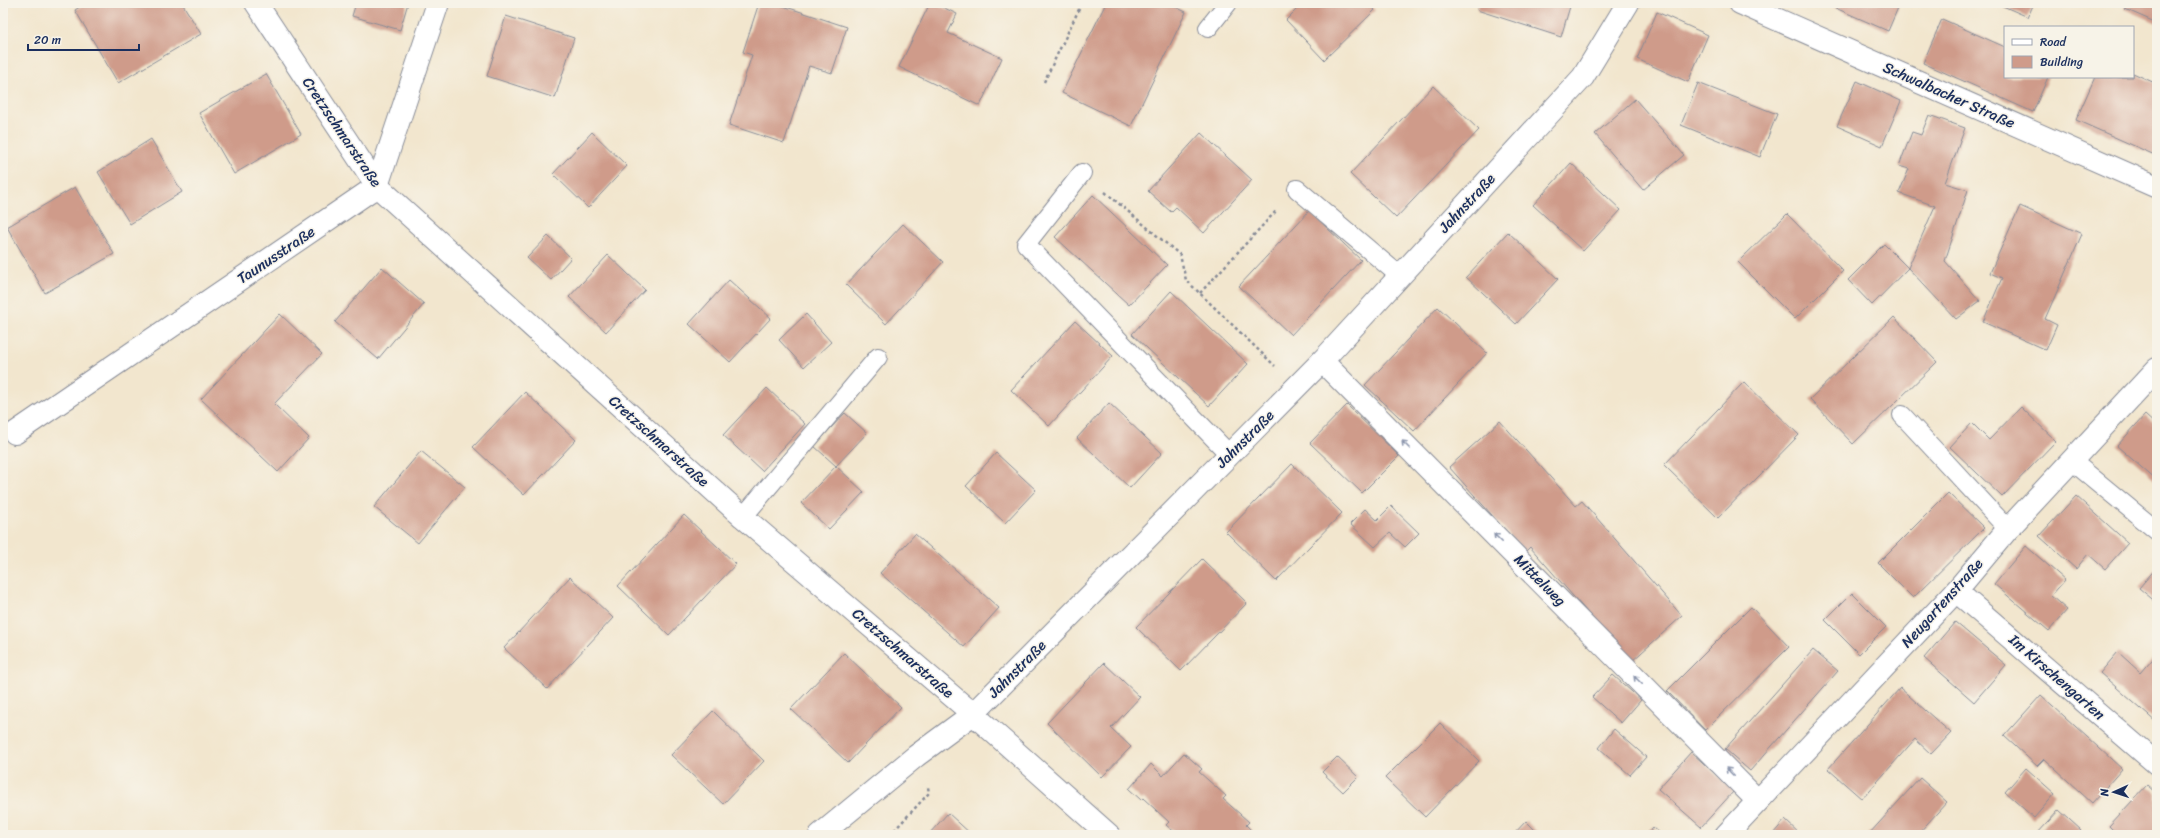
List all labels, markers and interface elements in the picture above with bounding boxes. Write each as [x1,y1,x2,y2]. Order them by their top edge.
scale bar [28,26,139,52]
legend [2004,26,2134,78]
text: 20 m [34,29,61,51]
text: Road [2040,31,2067,53]
text: Building [2040,51,2083,73]
street label: Schwalbacher Straße [1879,54,2020,136]
street label: Cretzschmarstraße [295,72,389,192]
street label: Jahnstraße [1431,167,1502,240]
street label: Taunusstraße [231,219,321,291]
street label: Cretzschmarstraße [603,388,715,494]
street label: Jahnstraße [1209,403,1281,475]
one-way arrow [1401,440,1411,450]
one-way arrow [1493,533,1503,543]
street label: Mittelweg [1507,547,1573,613]
street label: Neugartenstraße [1894,552,1990,654]
street label: Cretzschmarstraße [846,601,960,705]
street label: Im Kirschengarten [2002,627,2111,727]
street label: Jahnstraße [981,633,1053,705]
one-way arrow [1634,675,1643,685]
one-way arrow [1725,767,1735,777]
north arrow [2094,772,2134,812]
text: N [2095,788,2114,798]

